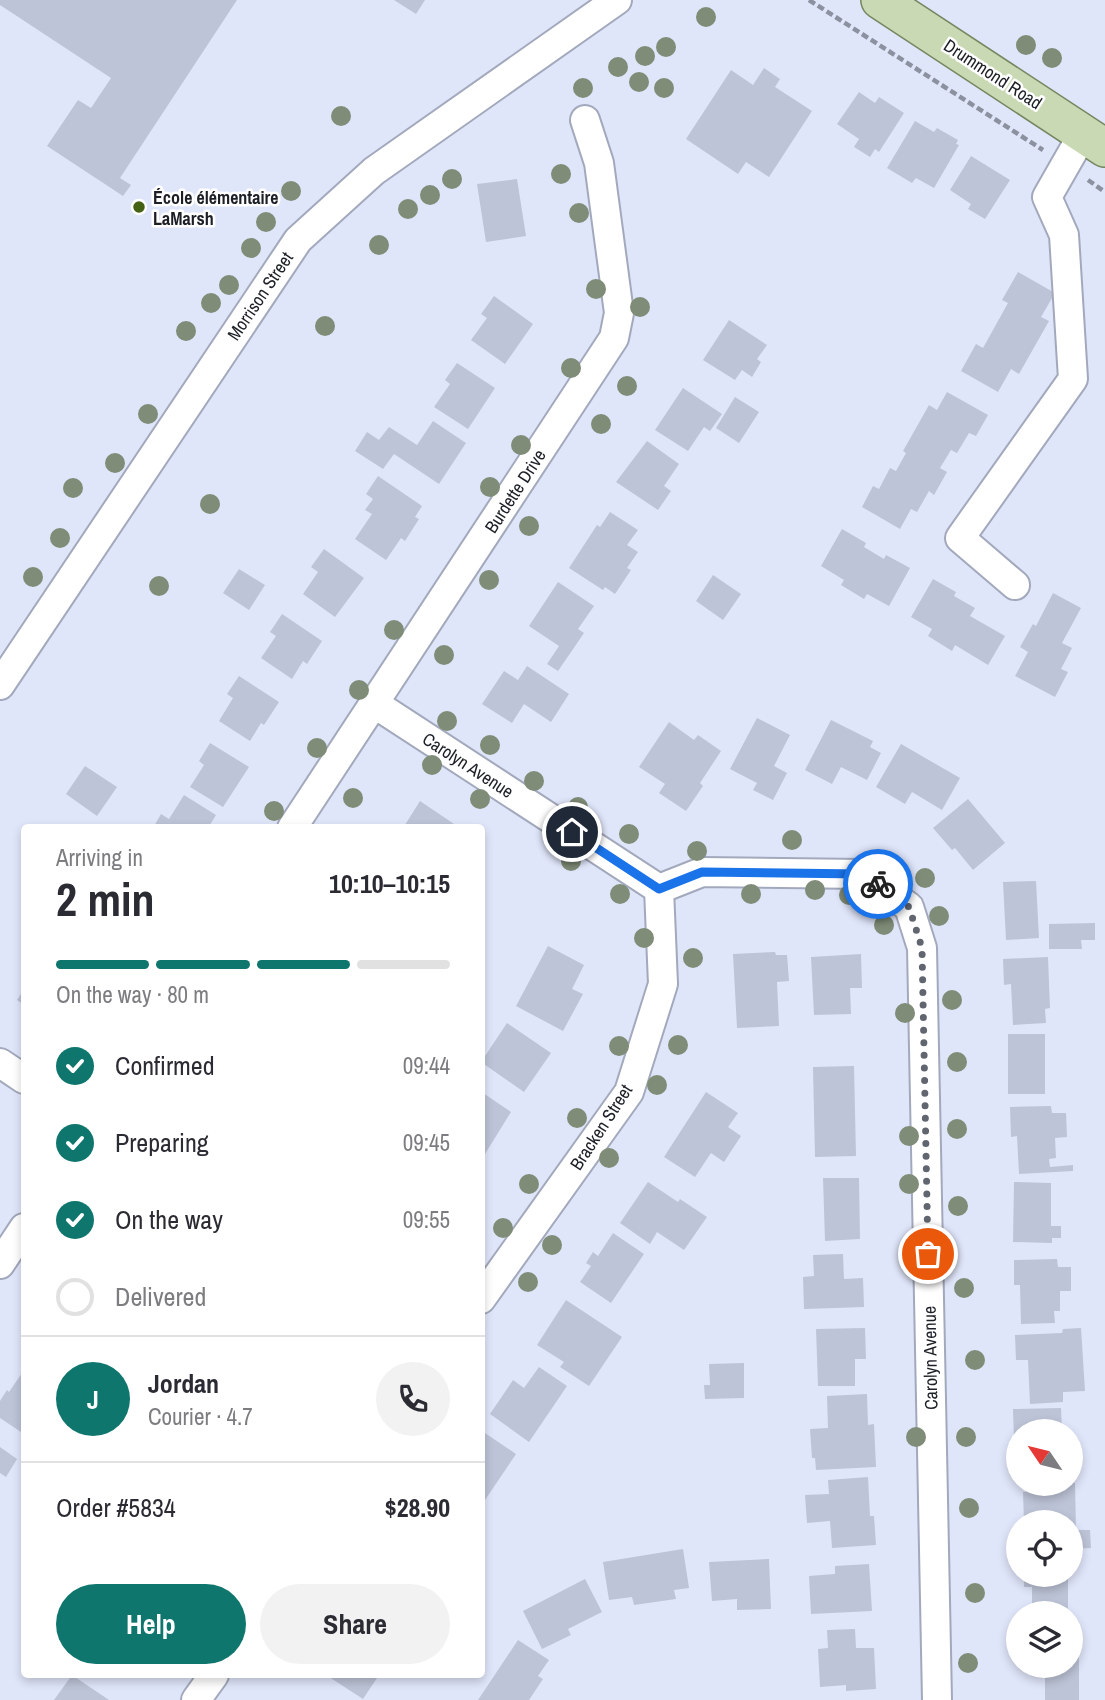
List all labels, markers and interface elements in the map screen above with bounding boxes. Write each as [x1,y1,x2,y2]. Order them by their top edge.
street label: Drummond Road [939,33,1047,115]
place label: École élémentaire LaMarsh [153,185,279,231]
marker: École élémentaire LaMarsh [131,199,147,215]
street label: Morrison Street [221,247,299,345]
street label: Burdette Drive [479,444,551,538]
street label: Carolyn Avenue [418,726,518,804]
pin [542,802,602,862]
icon: home [553,813,591,851]
text: Arriving in [56,842,143,873]
courier [843,849,913,919]
icon: bike [859,865,897,903]
text: 10:10–10:15 [329,866,450,901]
text: 2 min [56,868,155,930]
text: On the way · 80 m [56,979,209,1010]
icon: check [56,1047,94,1085]
text: Confirmed [115,1048,215,1083]
text: 09:44 [403,1050,450,1081]
street label: Bracken Street [564,1079,638,1175]
icon: check [56,1124,94,1162]
text: Preparing [115,1125,209,1160]
text: 09:45 [403,1127,450,1158]
icon: check [56,1201,94,1239]
text: On the way [115,1202,223,1237]
text: 09:55 [403,1204,450,1235]
pin [898,1224,958,1284]
icon: bag [909,1235,947,1273]
text: Delivered [115,1279,206,1314]
street label: Carolyn Avenue [917,1306,943,1410]
button: phone [376,1362,450,1436]
text: Jordan [148,1366,219,1401]
text: J [87,1382,99,1417]
text: Courier · 4.7 [148,1401,253,1432]
north arrow [1006,1419,1083,1496]
map controls [1006,1419,1083,1678]
text: Order #5834 [56,1490,176,1525]
text: $28.90 [385,1490,450,1525]
button: locate [1006,1510,1083,1587]
button: Help [56,1584,246,1664]
button: Share [260,1584,450,1664]
button: layers [1006,1601,1083,1678]

